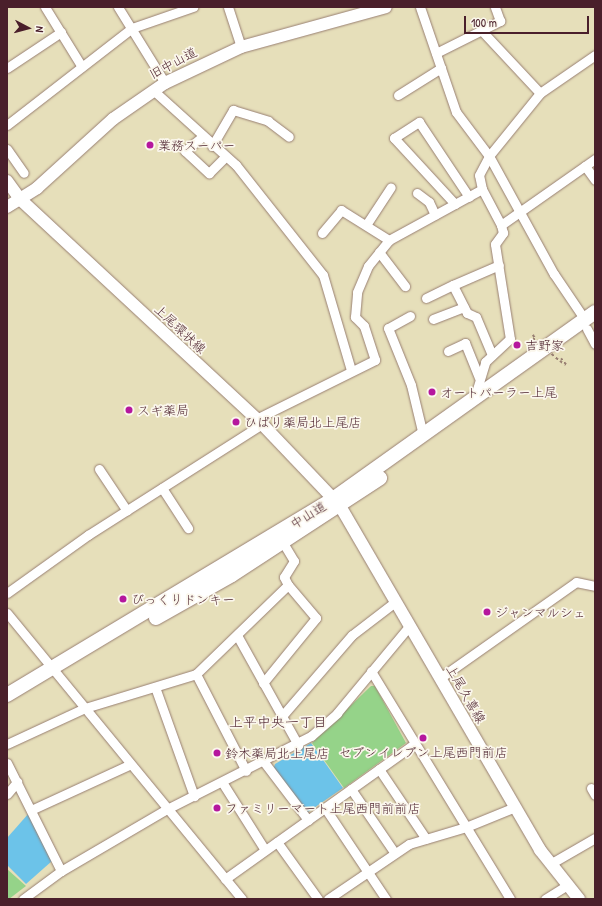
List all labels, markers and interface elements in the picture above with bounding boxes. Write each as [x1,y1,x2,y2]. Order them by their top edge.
north arrow [8,8,48,48]
scale bar [466,8,591,34]
text: 100 m [471,14,497,31]
text: N [33,26,47,33]
street label: 旧中山道 [146,44,200,82]
place label: 業務スーパー [158,137,235,153]
marker: 業務スーパー [145,140,155,150]
street label: 上尾環状線 [151,301,209,357]
place label: 吉野家 [525,337,564,353]
marker: 吉野家 [512,340,522,350]
place label: オートパーラー上尾 [440,384,557,400]
marker: オートパーラー上尾 [427,387,437,397]
place label: スギ薬局 [137,402,189,418]
marker: スギ薬局 [124,405,134,415]
place label: ひばり薬局北上尾店 [244,414,361,430]
marker: ひばり薬局北上尾店 [231,417,241,427]
street label: 中山道 [287,498,329,532]
place label: びっくりドンキー [131,591,235,607]
marker: びっくりドンキー [118,594,128,604]
place label: ジャンマルシェ [495,604,586,620]
marker: ジャンマルシェ [482,607,492,617]
street label: 上尾久喜線 [443,662,489,726]
district label: 上平中央一丁目 [229,714,327,730]
marker: セブンイレブン上尾西門前店 [418,733,428,743]
place label: セブンイレブン上尾西門前店 [339,744,507,760]
place label: 鈴木薬局北上尾店 [225,745,329,761]
marker: 鈴木薬局北上尾店 [212,748,222,758]
place label: ファミリーマート上尾西門前前店 [225,800,420,816]
marker: ファミリーマート上尾西門前前店 [212,803,222,813]

